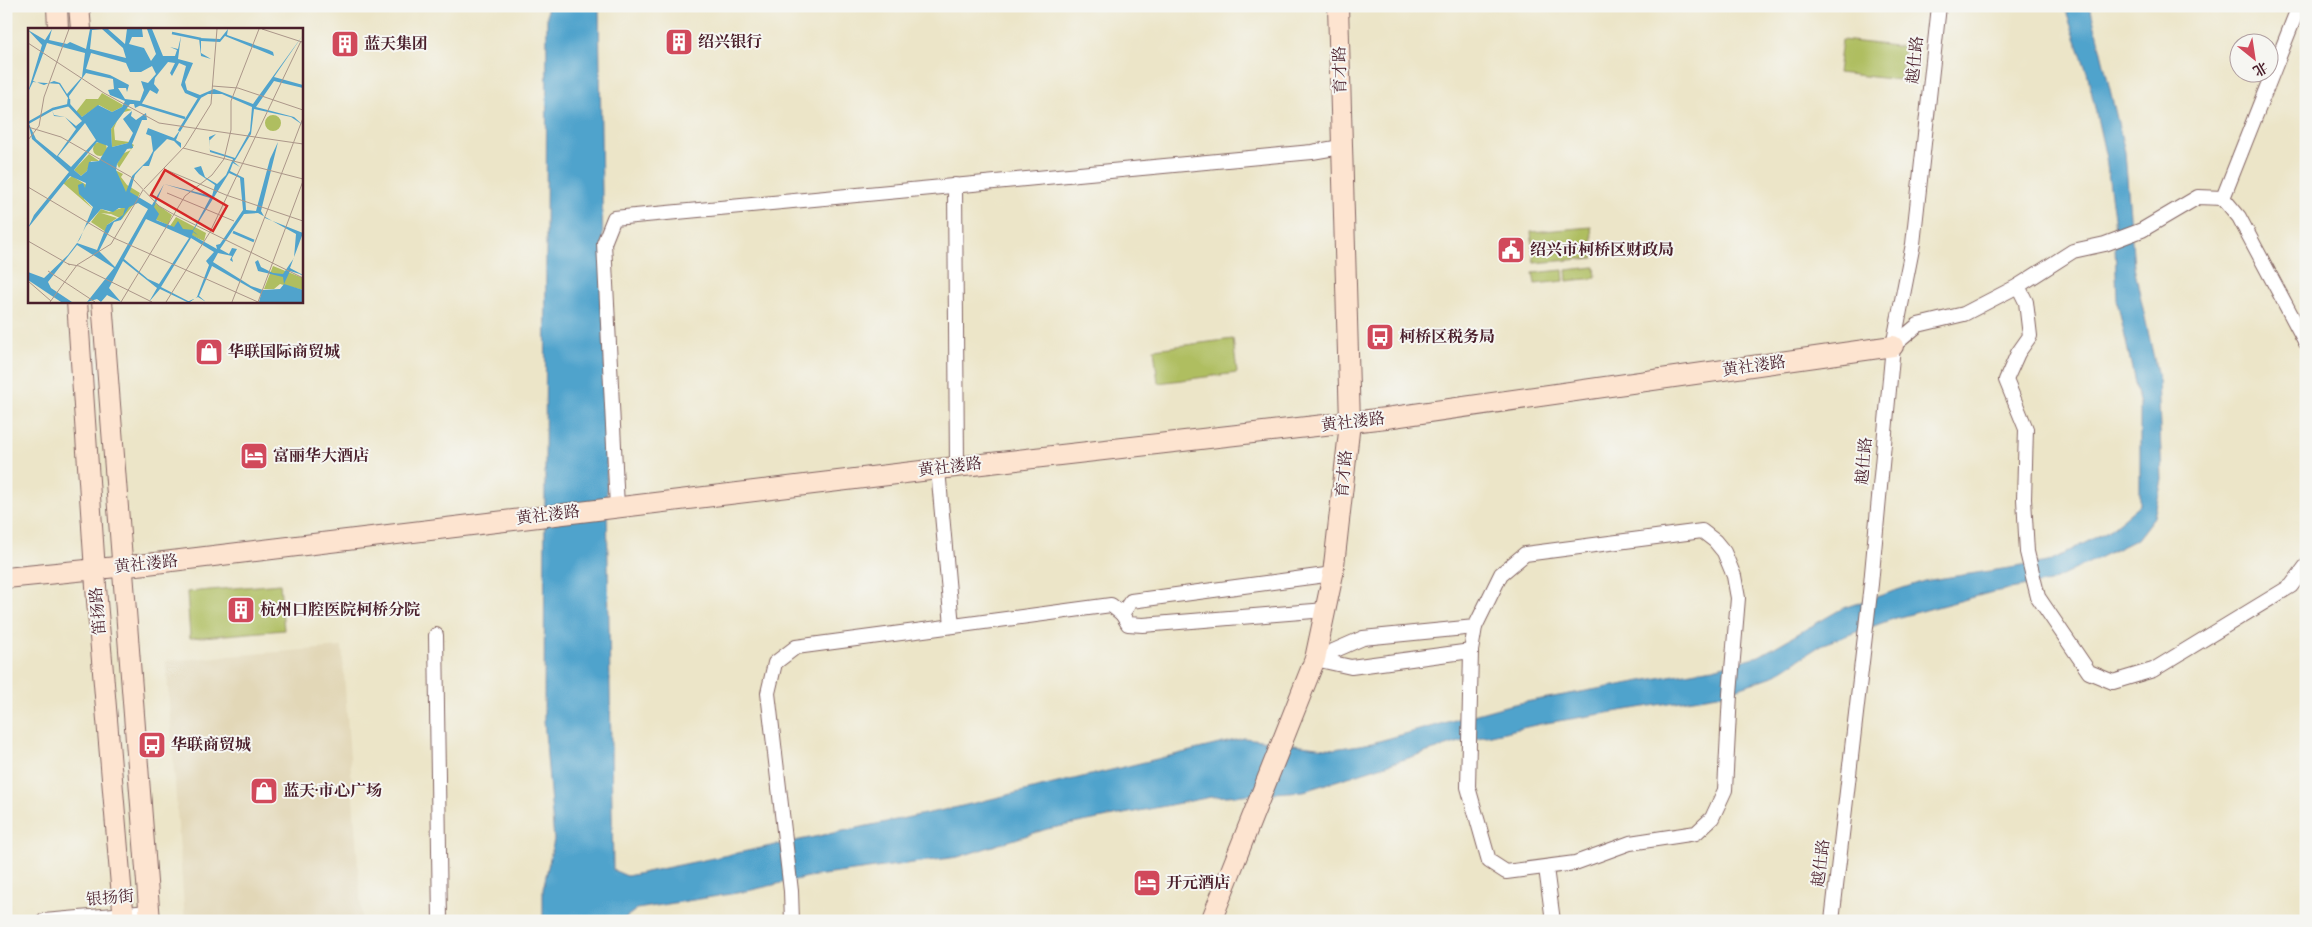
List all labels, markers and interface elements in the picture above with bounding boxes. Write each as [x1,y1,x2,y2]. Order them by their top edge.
building icon: 绍兴银行 [664,27,694,57]
inset map [28,28,302,302]
building icon: 蓝天集团 [330,29,360,59]
place label: 绍兴银行 [698,32,762,52]
north arrow [2230,32,2280,82]
place label: 蓝天集团 [364,34,428,54]
street label: 越仕路 [1903,35,1927,85]
street label: 育才路 [1330,46,1350,94]
text: 北 [2250,58,2271,80]
public building icon: 绍兴市柯桥区财政局 [1496,235,1526,265]
place label: 绍兴市柯桥区财政局 [1530,240,1674,260]
bus stop icon: 柯桥区税务局 [1365,322,1395,352]
place label: 柯桥区税务局 [1399,327,1495,347]
shop icon: 华联国际商贸城 [194,337,224,367]
place label: 华联国际商贸城 [228,342,340,362]
street label: 黄社溇路 [1721,352,1787,380]
street label: 黄社溇路 [1320,408,1386,436]
street label: 越仕路 [1852,436,1876,486]
hotel icon: 富丽华大酒店 [239,441,269,471]
place label: 富丽华大酒店 [273,446,369,466]
street label: 育才路 [1332,449,1356,499]
street label: 黄社溇路 [917,453,983,481]
street label: 黄社溇路 [515,501,581,529]
street label: 黄社溇路 [113,551,179,577]
street label: 笛扬路 [86,586,110,636]
building icon: 杭州口腔医院柯桥分院 [226,595,256,625]
place label: 杭州口腔医院柯桥分院 [260,600,420,620]
bus stop icon: 华联商贸城 [137,730,167,760]
place label: 华联商贸城 [171,735,251,755]
shop icon: 蓝天·市心广场 [249,776,279,806]
place label: 蓝天·市心广场 [283,781,382,801]
street label: 越仕路 [1808,838,1834,888]
hotel icon: 开元酒店 [1132,868,1162,898]
place label: 开元酒店 [1166,873,1230,893]
street label: 银扬街 [85,886,135,910]

